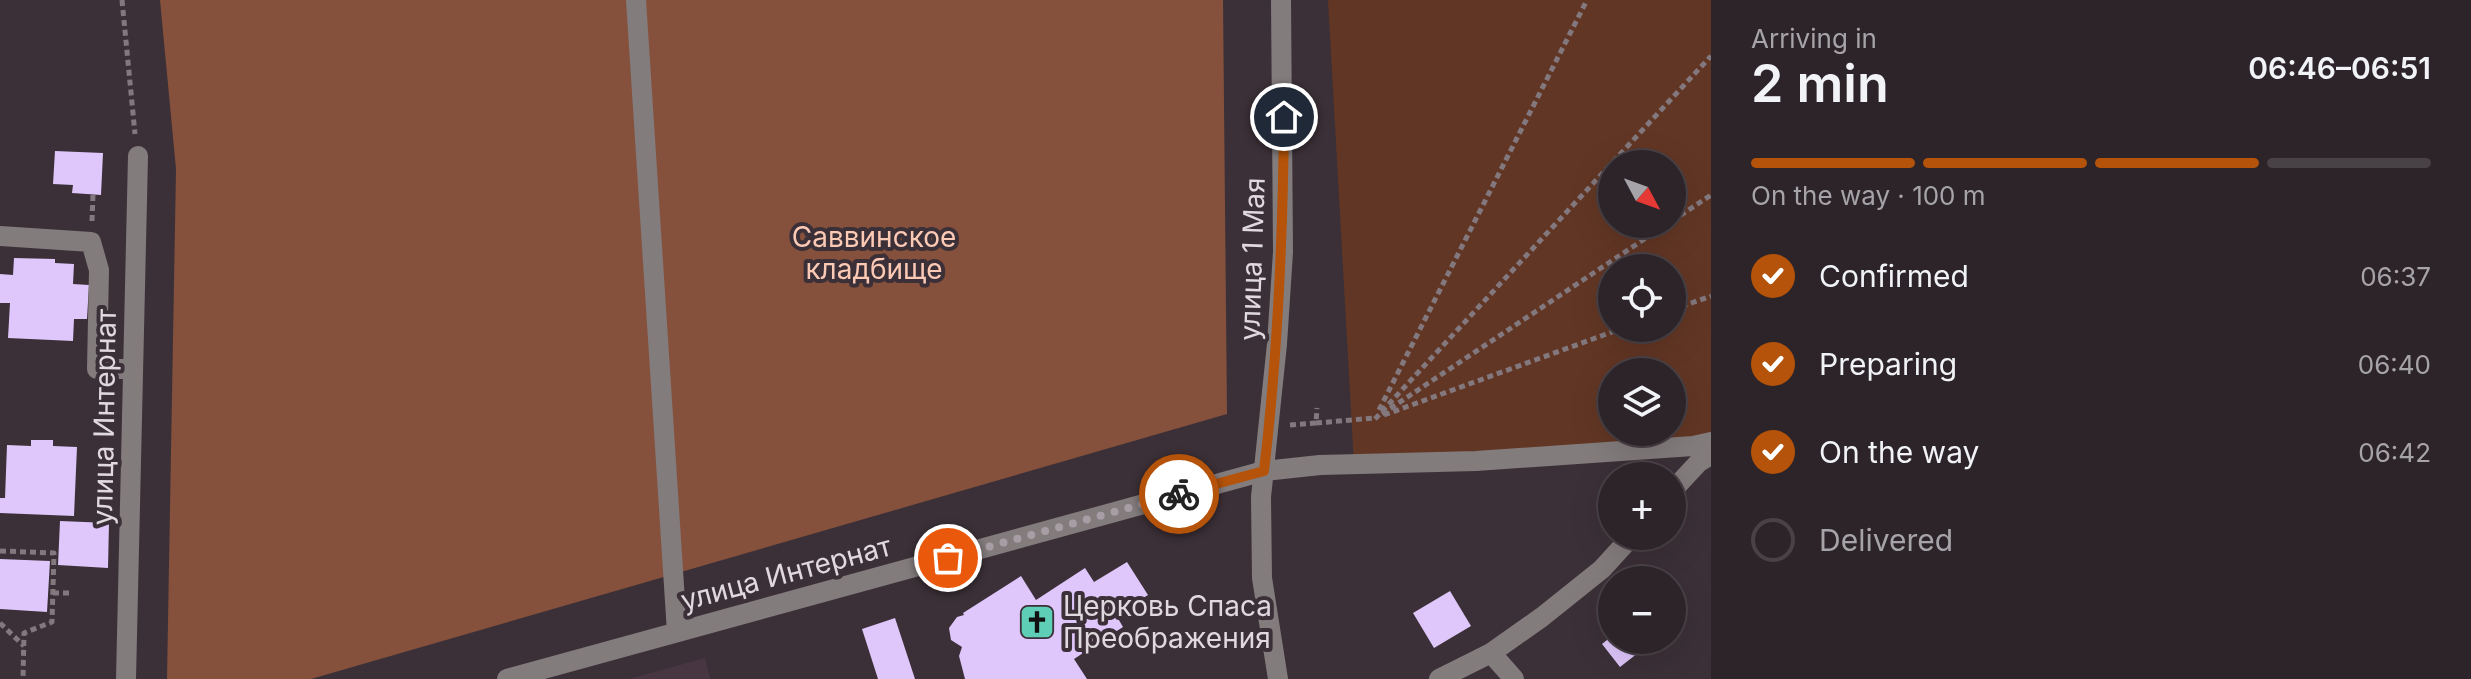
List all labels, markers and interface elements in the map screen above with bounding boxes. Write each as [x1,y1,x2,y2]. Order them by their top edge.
text: Arriving in [1751,23,1877,54]
text: 06:46–06:51 [2248,50,2431,86]
text: 2 min [1751,52,1889,115]
pin [1250,83,1318,151]
icon: home [1262,95,1306,139]
north arrow [1598,150,1686,238]
map controls [1598,150,1686,654]
street label: улица 1 Мая [1232,177,1272,341]
text: On the way · 100 m [1751,180,1986,211]
park label: Саввинское кладбище [792,220,956,286]
button: locate [1598,254,1686,342]
icon: check [1751,254,1795,298]
text: Confirmed [1819,258,1969,294]
text: 06:37 [2360,261,2431,292]
street label: улица Интернат [85,308,123,526]
icon: check [1751,342,1795,386]
text: Preparing [1819,346,1957,382]
text: 06:40 [2358,349,2431,380]
button: layers [1598,358,1686,446]
icon: check [1751,430,1795,474]
text: On the way [1819,434,1979,470]
text: 06:42 [2358,437,2431,468]
courier [1139,454,1219,534]
button: + [1598,462,1686,550]
icon: bike [1157,472,1201,516]
text: Delivered [1819,522,1953,558]
pin [914,524,982,592]
street label: улица Интернат [677,529,895,617]
icon: bag [926,536,970,580]
button: − [1598,566,1686,654]
place label: Церковь Спаса Преображения [1063,589,1272,655]
church icon: Церковь Спаса Преображения [1018,603,1056,641]

